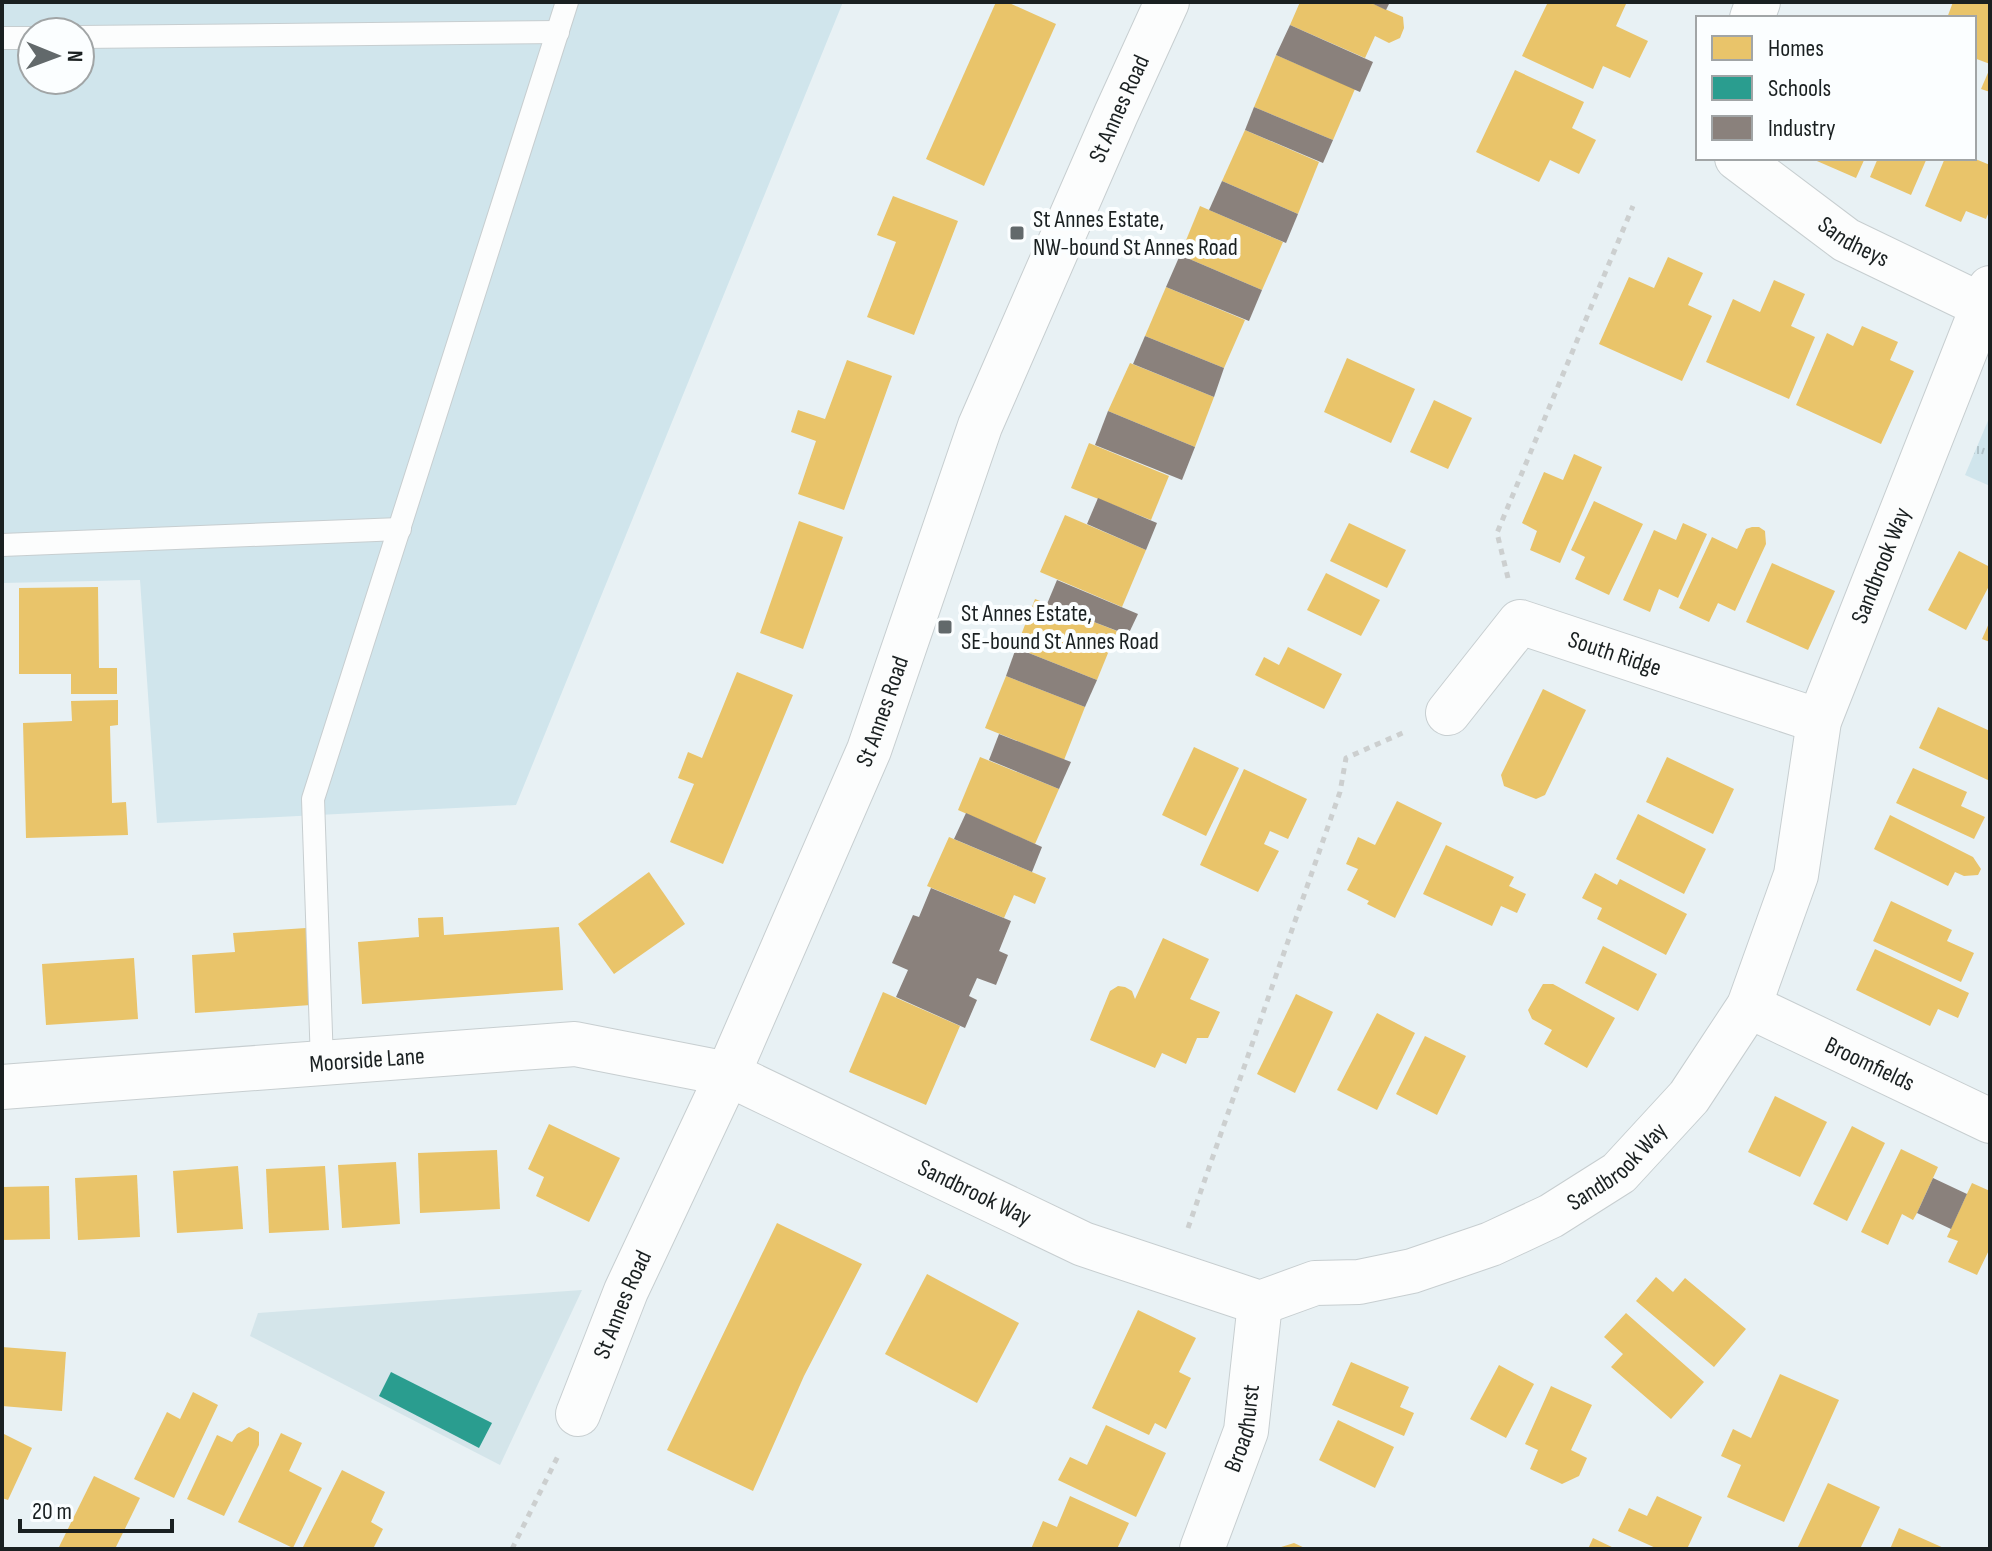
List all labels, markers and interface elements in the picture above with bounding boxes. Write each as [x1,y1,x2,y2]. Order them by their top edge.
north arrow [16,16,96,96]
legend [1696,16,1976,160]
text: Homes [1768,34,1824,63]
text: N [61,50,88,62]
street label: St Annes Road [1082,50,1155,167]
text: Schools [1768,74,1831,103]
text: Industry [1768,114,1835,143]
place label: St Annes Estate, NW-bound St Annes Road [1033,205,1238,262]
street label: Sandheys [1812,210,1894,273]
marker: St Annes Estate, NW-bound St Annes Road [1008,224,1026,242]
street label: Sandbrook Way [1844,503,1916,628]
place label: St Annes Estate, SE-bound St Annes Road [961,599,1159,656]
marker: St Annes Estate, SE-bound St Annes Road [936,618,954,636]
street label: South Ridge [1565,624,1665,682]
street label: St Annes Road [849,652,915,771]
street label: Broomfields [1820,1030,1919,1097]
street label: Moorside Lane [308,1041,426,1078]
street label: Sandbrook Way [1562,1116,1673,1217]
street label: Sandbrook Way [913,1153,1036,1232]
street label: St Annes Road [587,1246,658,1363]
street label: Broadhurst [1218,1383,1265,1476]
scale bar [20,1483,172,1533]
text: 20 m [32,1497,72,1526]

